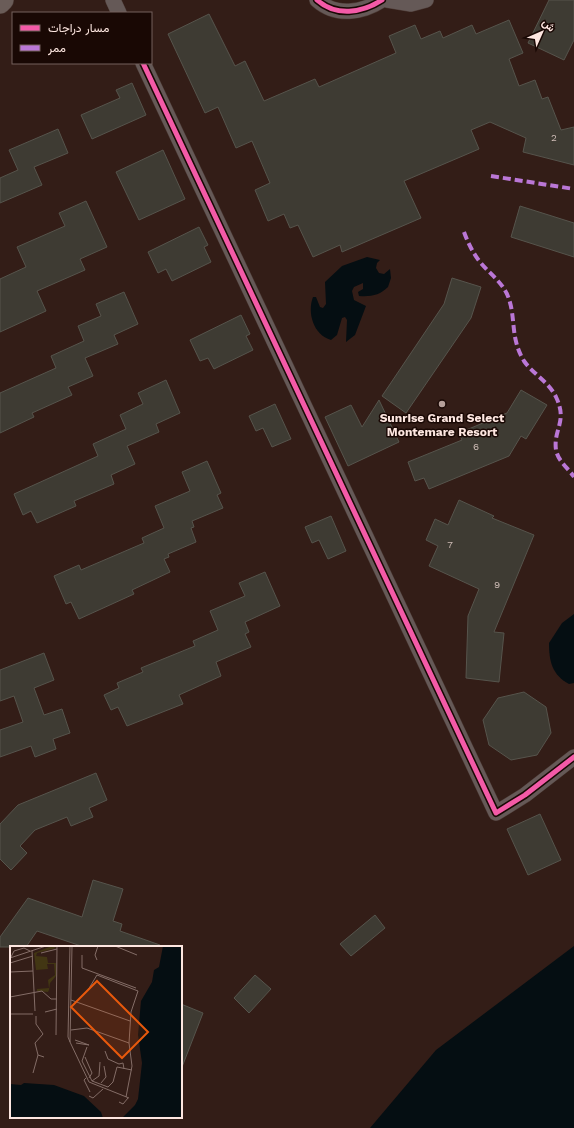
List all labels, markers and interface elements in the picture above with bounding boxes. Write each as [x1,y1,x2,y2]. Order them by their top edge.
legend [12,12,152,64]
north arrow [522,12,562,52]
text: ش [539,16,558,35]
text: مسار دراجات [48,21,109,36]
text: ممر [47,41,66,56]
house number: 2 [551,132,557,143]
marker: Sunrise Grand Select Montemare Resort [437,399,447,409]
place label: Sunrise Grand Select Montemare Resort [380,411,505,439]
house number: 6 [473,441,479,452]
house number: 7 [447,539,453,550]
house number: 9 [494,579,500,590]
inset map [10,946,182,1118]

